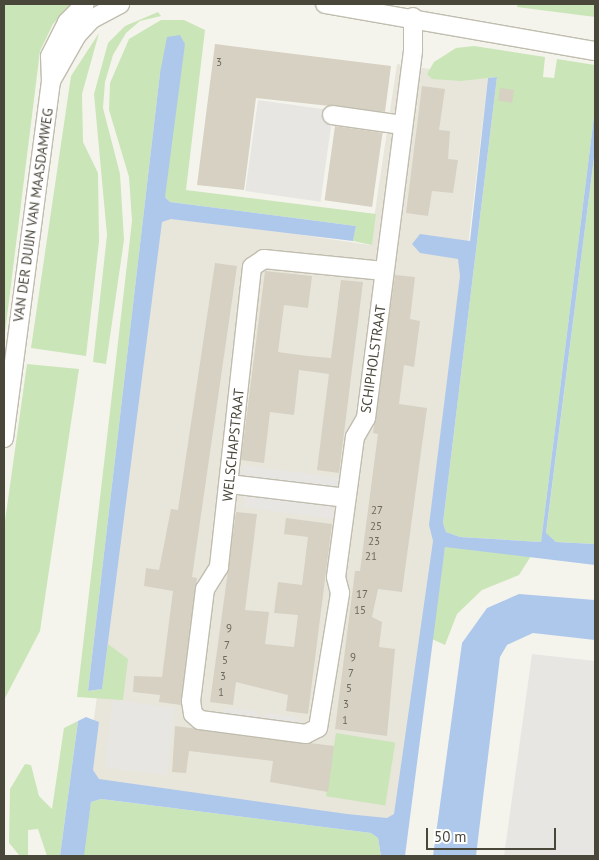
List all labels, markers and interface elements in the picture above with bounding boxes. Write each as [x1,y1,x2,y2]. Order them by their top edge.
house number: 3 [216,55,222,69]
street label: VAN DER DUIJN VAN MAASDAMWEG [10,107,56,323]
street label: SCHIPHOLSTRAAT [357,304,389,414]
street label: WELSCHAPSTRAAT [219,388,247,502]
house number: 27 [371,503,383,517]
house number: 25 [370,519,382,533]
house number: 23 [368,534,380,548]
house number: 21 [365,549,377,563]
house number: 17 [356,587,368,601]
house number: 15 [354,603,366,617]
house number: 9 [226,621,232,635]
house number: 7 [224,638,230,652]
house number: 9 [350,650,356,664]
house number: 5 [222,653,228,667]
house number: 7 [348,666,354,680]
house number: 3 [220,669,226,683]
house number: 5 [346,681,352,695]
house number: 1 [218,685,224,699]
house number: 3 [343,697,349,711]
house number: 1 [342,713,348,727]
scale bar [429,818,559,850]
text: 50 m [434,827,467,846]

